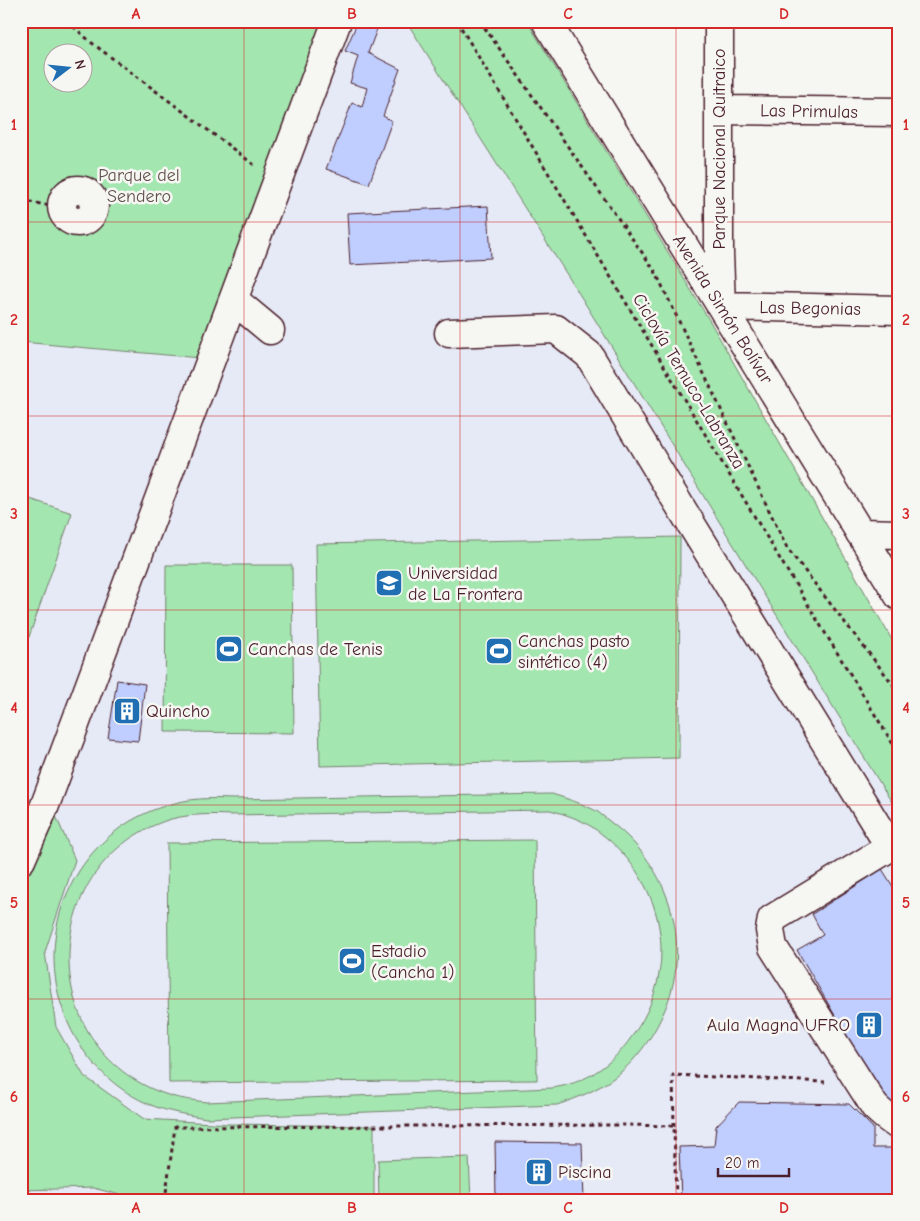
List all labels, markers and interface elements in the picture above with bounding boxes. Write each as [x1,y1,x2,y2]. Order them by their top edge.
text: A [132,5,141,23]
text: B [347,5,357,23]
text: C [563,5,573,23]
text: D [779,5,789,23]
north arrow [42,42,92,92]
street label: Parque Nacional Quitraico [709,48,730,250]
text: N [71,58,89,71]
street label: Las Primulas [760,100,858,123]
text: 1 [11,116,17,134]
text: 1 [903,116,909,134]
park label: Parque del Sendero [98,165,180,207]
street label: Avenida Simón Bolívar [668,231,778,389]
street label: Ciclovía Temuco-Labranza [628,290,749,473]
street label: Las Begonias [759,297,861,320]
text: 2 [10,311,18,329]
text: 2 [902,311,910,329]
text: 3 [10,505,18,523]
text: 3 [902,505,910,523]
place label: Universidad de La Frontera [408,563,523,605]
school or university icon: Universidad de La Frontera [374,568,404,598]
place label: Canchas pasto sintético (4) [518,631,630,673]
sports icon: Canchas de Tenis [214,634,244,664]
sports icon: Canchas pasto sintético (4) [484,636,514,666]
place label: Canchas de Tenis [248,639,382,660]
building icon: Quincho [112,696,142,726]
text: 4 [10,699,18,717]
text: 4 [902,699,910,717]
place label: Quincho [146,701,210,722]
text: 5 [10,894,18,912]
text: 5 [902,894,910,912]
place label: Estadio (Cancha 1) [371,941,455,983]
sports icon: Estadio (Cancha 1) [337,946,367,976]
building icon: Aula Magna UFRO [854,1010,884,1040]
place label: Aula Magna UFRO [707,1015,850,1036]
text: 6 [10,1088,18,1106]
text: 6 [902,1088,910,1106]
scale bar [718,1146,789,1178]
text: 20 m [725,1154,759,1172]
building icon: Piscina [524,1157,554,1187]
place label: Piscina [558,1162,612,1183]
text: A [132,1199,141,1217]
text: B [347,1199,357,1217]
text: C [563,1199,573,1217]
text: D [779,1199,789,1217]

